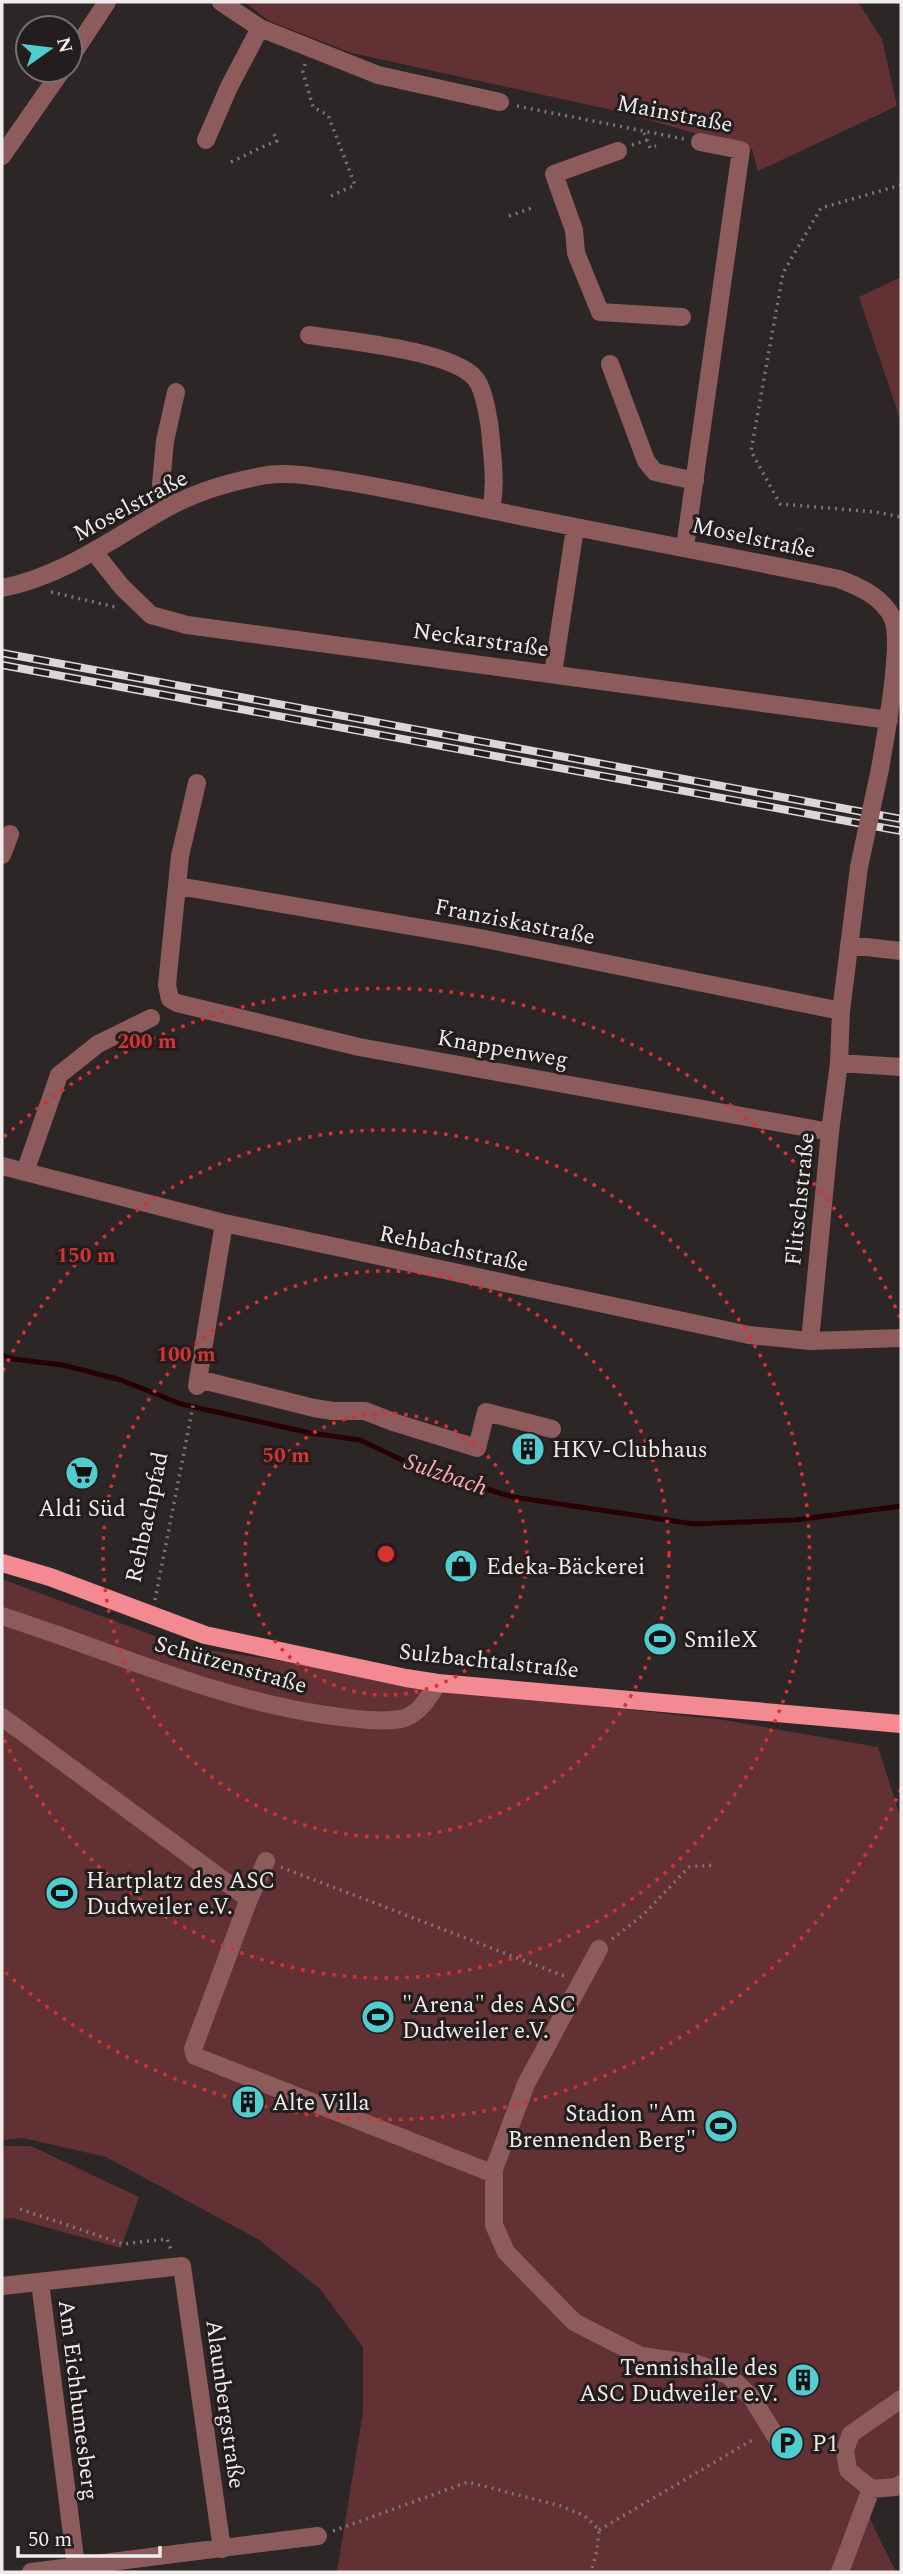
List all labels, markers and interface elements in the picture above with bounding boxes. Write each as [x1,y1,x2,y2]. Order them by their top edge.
north arrow [14,14,84,84]
text: N [48,34,80,56]
street label: Mainstraße [614,86,736,143]
street label: Moselstraße [67,461,195,551]
street label: Moselstraße [688,508,819,569]
street label: Neckarstraße [410,614,551,667]
street label: Franziskastraße [431,890,598,955]
street label: Knappenweg [434,1021,571,1078]
text: 200 m [117,1026,177,1058]
street label: Flitschstraße [776,1131,825,1268]
street label: Rehbachstraße [376,1217,532,1282]
text: 150 m [56,1240,116,1272]
text: 100 m [156,1339,216,1371]
building icon: HKV-Clubhaus [509,1430,547,1468]
place label: HKV-Clubhaus [552,1433,708,1468]
text: 50 m [262,1440,310,1472]
water label: Sulzbach [399,1444,492,1506]
street label: Rehbachpfad [117,1448,178,1586]
supermarket icon: Aldi Süd [63,1454,101,1492]
place label: Aldi Süd [38,1492,126,1527]
centre of rings [374,1542,398,1566]
shop icon: Edeka-Bäckerei [442,1547,480,1585]
place label: Edeka-Bäckerei [486,1550,645,1585]
sports icon: SmileX [641,1620,679,1658]
place label: SmileX [684,1623,758,1658]
street label: Schützenstraße [150,1627,311,1704]
street label: Sulzbachtalstraße [397,1635,581,1688]
place label: Hartplatz des ASC Dudweiler e.V. [86,1864,275,1925]
sports icon: Hartplatz des ASC Dudweiler e.V. [43,1874,81,1912]
place label: "Arena" des ASC Dudweiler e.V. [402,1988,576,2049]
sports icon: "Arena" des ASC Dudweiler e.V. [359,1998,397,2036]
building icon: Alte Villa [229,2083,267,2121]
place label: Alte Villa [272,2086,370,2121]
place label: Stadion "Am Brennenden Berg" [508,2097,696,2158]
sports icon: Stadion "Am Brennenden Berg" [702,2107,740,2145]
street label: Am Eichhumesberg [48,2298,107,2503]
street label: Alaunbergstraße [195,2317,254,2491]
place label: Tennishalle des ASC Dudweiler e.V. [579,2351,778,2412]
building icon: Tennishalle des ASC Dudweiler e.V. [784,2361,822,2399]
parking icon: P1 [768,2424,806,2462]
place label: P1 [812,2427,838,2462]
scale bar [18,2514,159,2558]
text: 50 m [28,2524,72,2556]

